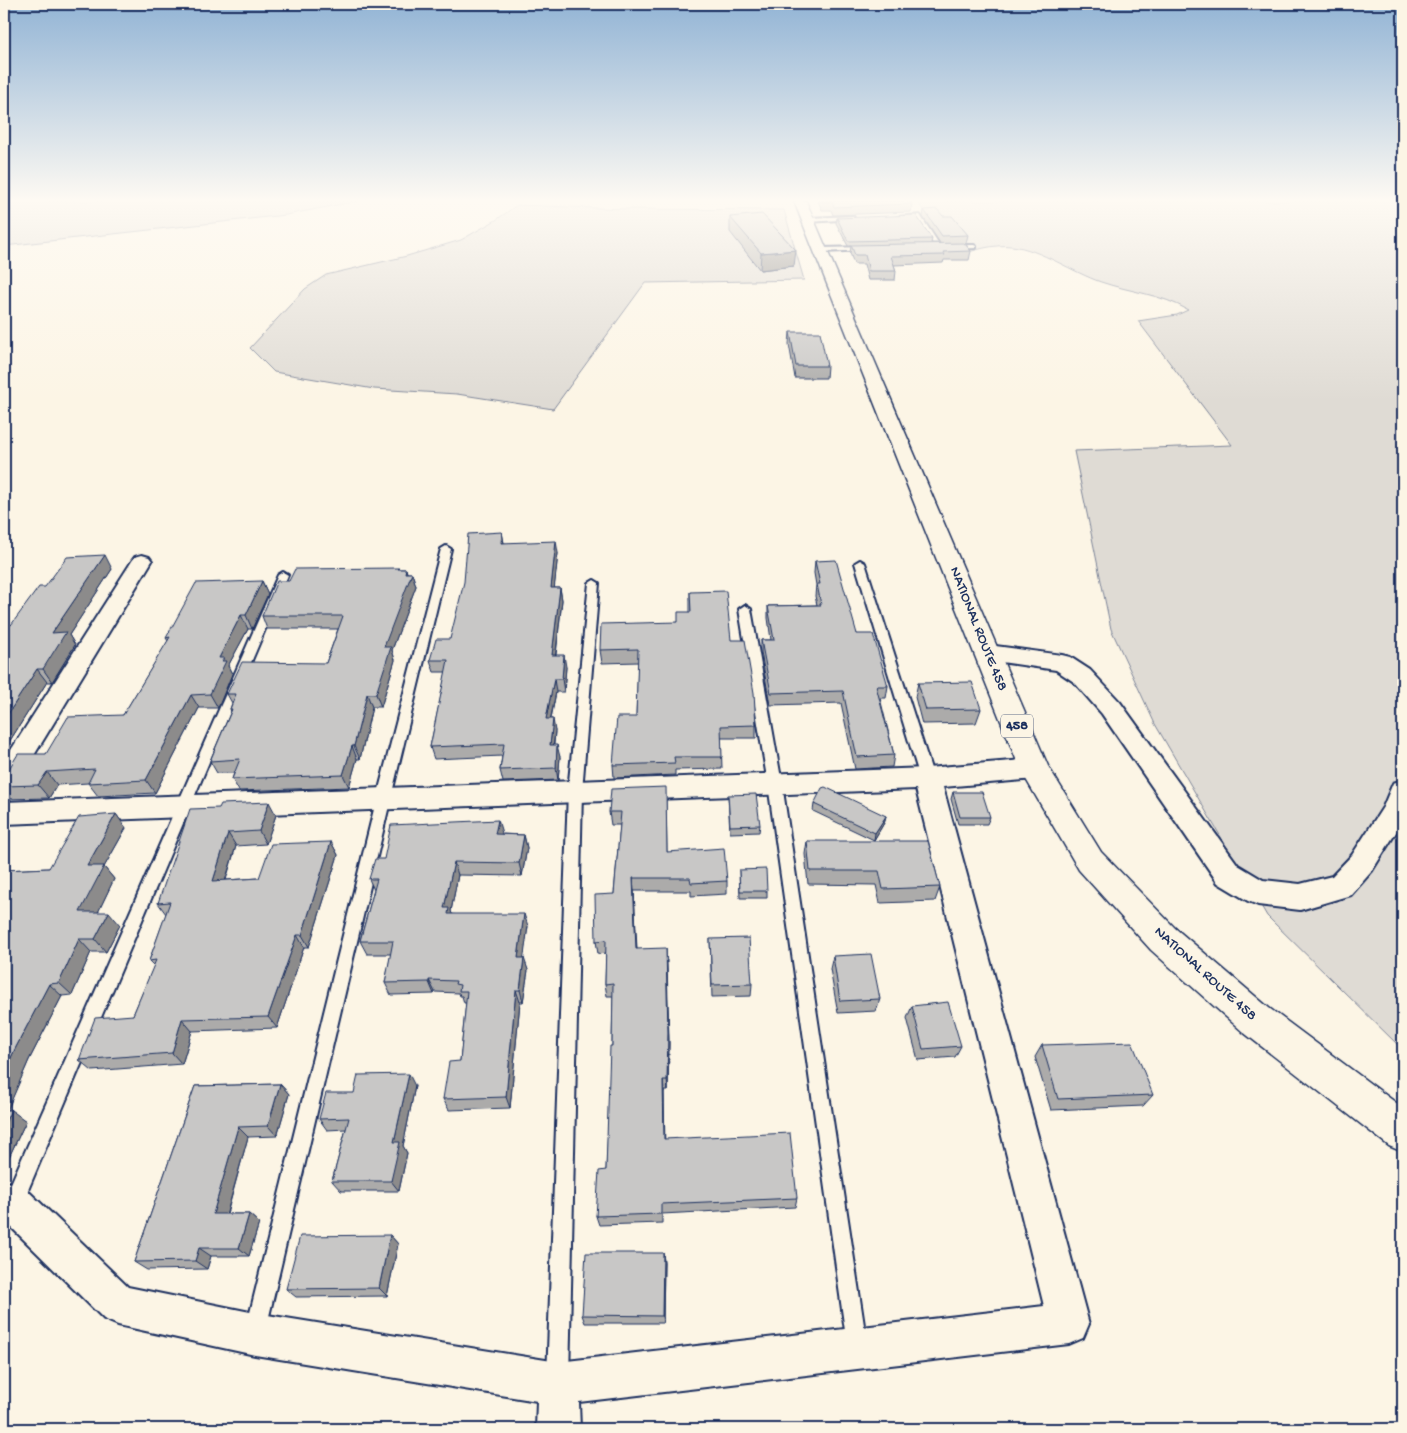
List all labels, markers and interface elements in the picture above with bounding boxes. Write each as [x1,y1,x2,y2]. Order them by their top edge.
street label: NATIONAL ROUTE 458 [945,564,1011,694]
road number: 458 [1001,714,1033,738]
street label: NATIONAL ROUTE 458 [1150,923,1260,1025]

